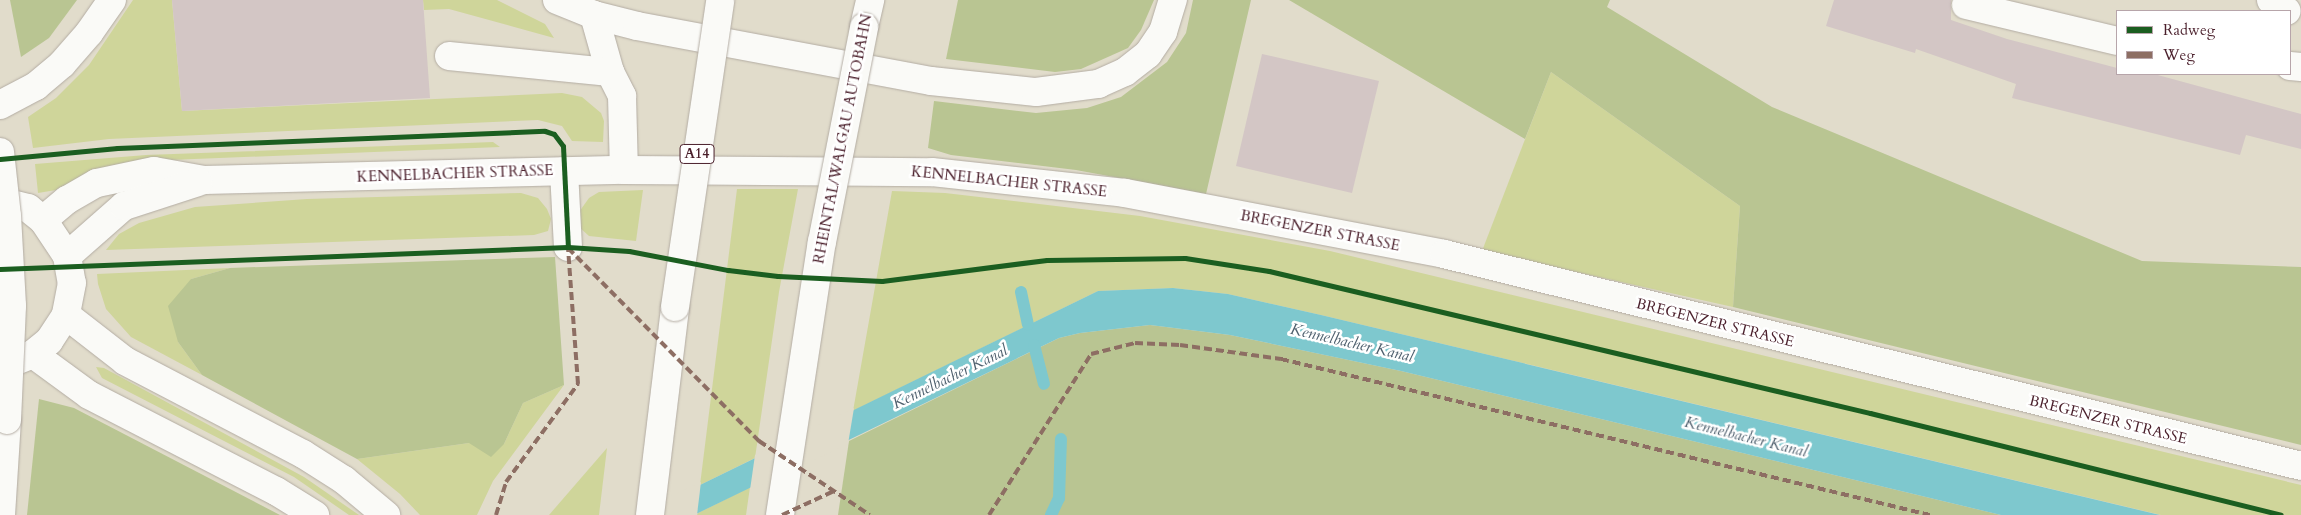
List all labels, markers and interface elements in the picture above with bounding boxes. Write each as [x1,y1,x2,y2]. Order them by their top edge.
legend [2116,10,2291,75]
street label: RHEINTAL/WALGAU AUTOBAHN [810,13,876,265]
text: Radweg [2163,20,2215,40]
text: Weg [2163,45,2195,65]
road number: A14 [680,142,714,166]
street label: KENNELBACHER STRASSE [356,162,554,186]
street label: KENNELBACHER STRASSE [910,163,1108,201]
street label: BREGENZER STRASSE [1239,207,1401,255]
street label: BREGENZER STRASSE [1634,295,1796,351]
water label: Kennelbacher Kanal [1288,319,1416,367]
water label: Kennelbacher Kanal [889,341,1011,413]
street label: BREGENZER STRASSE [2027,392,2189,448]
water label: Kennelbacher Kanal [1683,412,1809,462]

